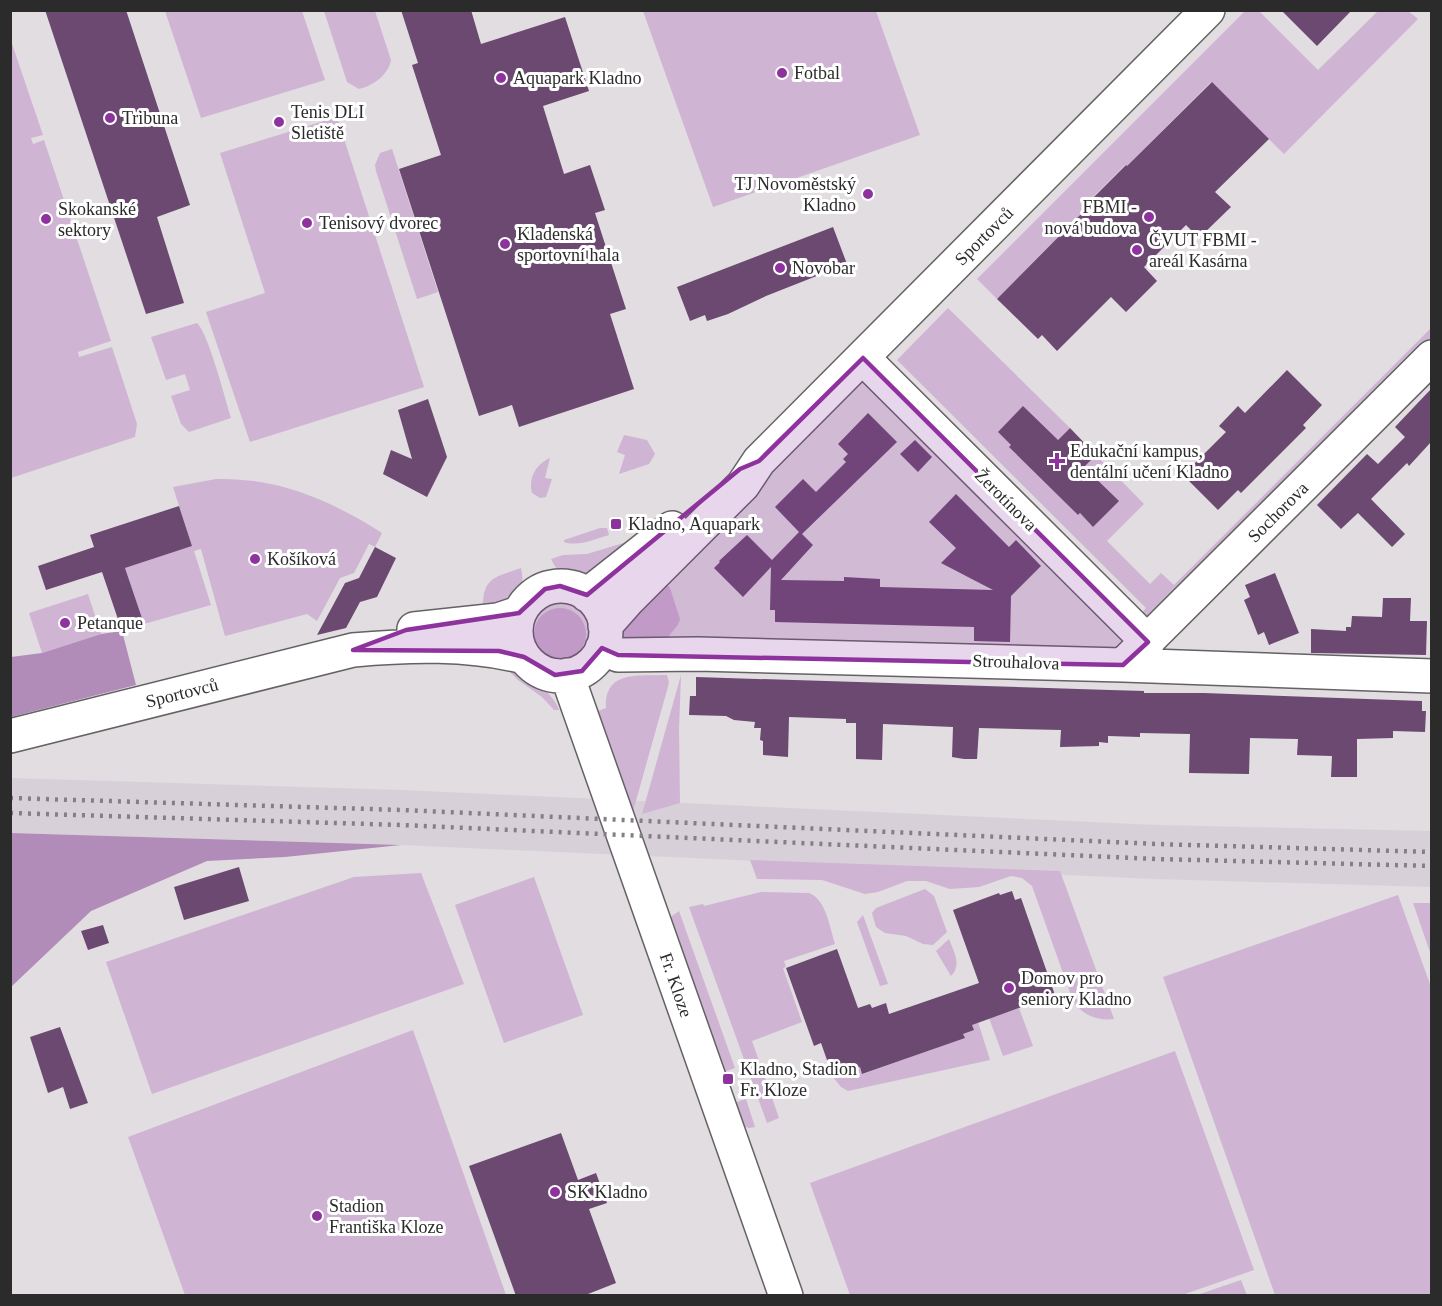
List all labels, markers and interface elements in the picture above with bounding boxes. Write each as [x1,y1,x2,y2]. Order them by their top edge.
place label: Fotbal [794,63,840,83]
marker: Fotbal [775,66,789,80]
place label: Aquapark Kladno [513,68,641,88]
marker: Aquapark Kladno [494,71,508,85]
place label: Tenis DLI Sletiště [291,102,364,143]
place label: Tribuna [122,108,178,128]
marker: Tribuna [103,111,117,125]
marker: Tenis DLI Sletiště [272,115,286,129]
place label: TJ Novoměstský Kladno [735,174,856,215]
marker: TJ Novoměstský Kladno [861,187,875,201]
place label: FBMI - nová budova [1045,197,1137,238]
place label: Skokanské sektory [58,199,136,240]
street label: Sportovců [951,203,1017,269]
marker: FBMI - nová budova [1142,210,1156,224]
marker: Skokanské sektory [39,212,53,226]
place label: Tenisový dvorec [319,213,438,233]
marker: Tenisový dvorec [300,216,314,230]
place label: Kladenská sportovní hala [517,224,619,265]
place label: ČVUT FBMI - areál Kasárna [1149,229,1257,271]
marker: Kladenská sportovní hala [498,237,512,251]
marker: ČVUT FBMI - areál Kasárna [1130,243,1144,257]
place label: Novobar [792,258,855,278]
marker: Novobar [773,261,787,275]
place label: Edukační kampus, dentální učení Kladno [1070,441,1229,482]
marker: Edukační kampus, dentální učení Kladno [1048,452,1066,470]
street label: Žerotínova [971,464,1042,535]
street label: Sochorova [1244,478,1312,546]
place label: Kladno, Aquapark [628,514,760,534]
marker: Kladno, Aquapark [609,517,623,531]
place label: Košíková [267,549,336,569]
marker: Košíková [248,552,262,566]
place label: Petanque [77,613,143,633]
marker: Petanque [58,616,72,630]
street label: Strouhalova [972,650,1060,674]
street label: Sportovců [144,674,220,712]
street label: Fr. Kloze [656,950,696,1020]
place label: Domov pro seniory Kladno [1021,968,1131,1009]
marker: Domov pro seniory Kladno [1002,981,1016,995]
place label: Kladno, Stadion Fr. Kloze [740,1059,857,1100]
marker: Kladno, Stadion Fr. Kloze [721,1072,735,1086]
place label: SK Kladno [567,1182,648,1202]
marker: SK Kladno [548,1185,562,1199]
place label: Stadion Františka Kloze [329,1196,443,1237]
marker: Stadion Františka Kloze [310,1209,324,1223]

